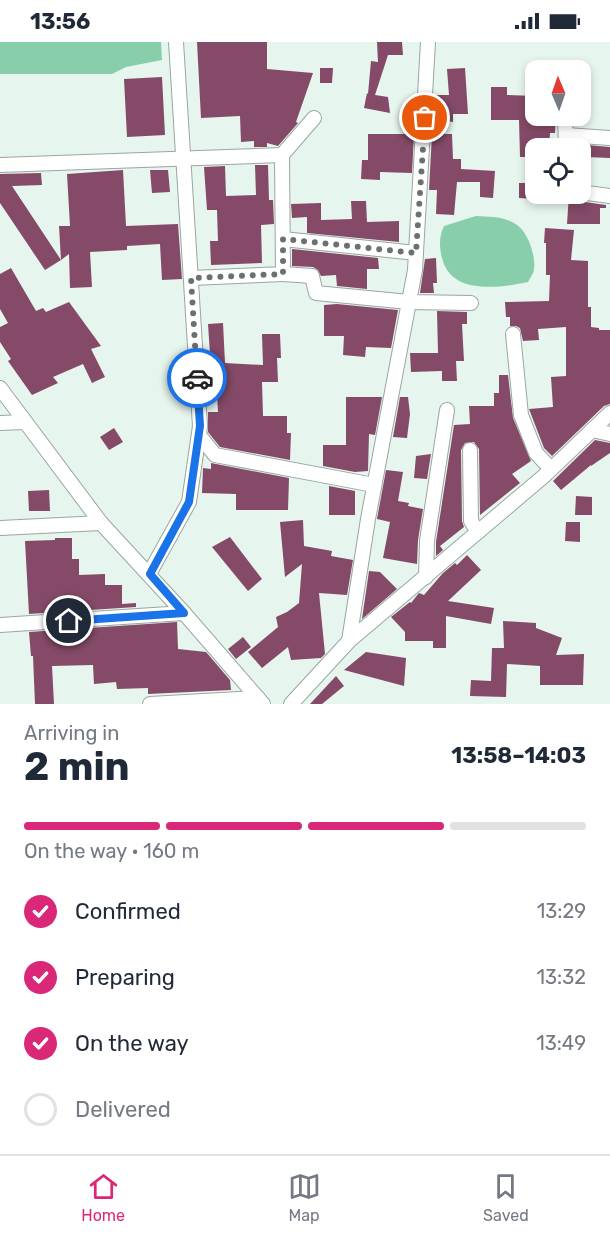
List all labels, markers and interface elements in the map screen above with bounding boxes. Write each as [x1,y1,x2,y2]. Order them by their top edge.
text: 13:56 [30,8,90,35]
north arrow [525,60,591,126]
map controls [525,60,591,204]
pin [399,92,450,143]
icon: bag [408,101,441,134]
button: locate [525,138,591,204]
courier [167,348,227,408]
icon: car [181,362,214,395]
pin [43,595,94,646]
icon: home [52,604,85,637]
text: Arriving in [24,721,119,745]
text: 13:58–14:03 [451,742,586,769]
text: 2 min [24,744,130,790]
text: On the way · 160 m [24,839,199,863]
icon: check [24,895,57,928]
text: Confirmed [75,898,181,925]
text: 13:29 [537,899,586,923]
icon: check [24,961,57,994]
text: Preparing [75,964,175,991]
text: 13:32 [537,965,586,989]
icon: check [24,1027,57,1060]
text: On the way [75,1030,189,1057]
text: 13:49 [536,1031,586,1055]
text: Delivered [75,1096,171,1123]
tab: Home [81,1170,125,1225]
tab: Map [288,1170,321,1225]
tab: Saved [483,1170,529,1225]

